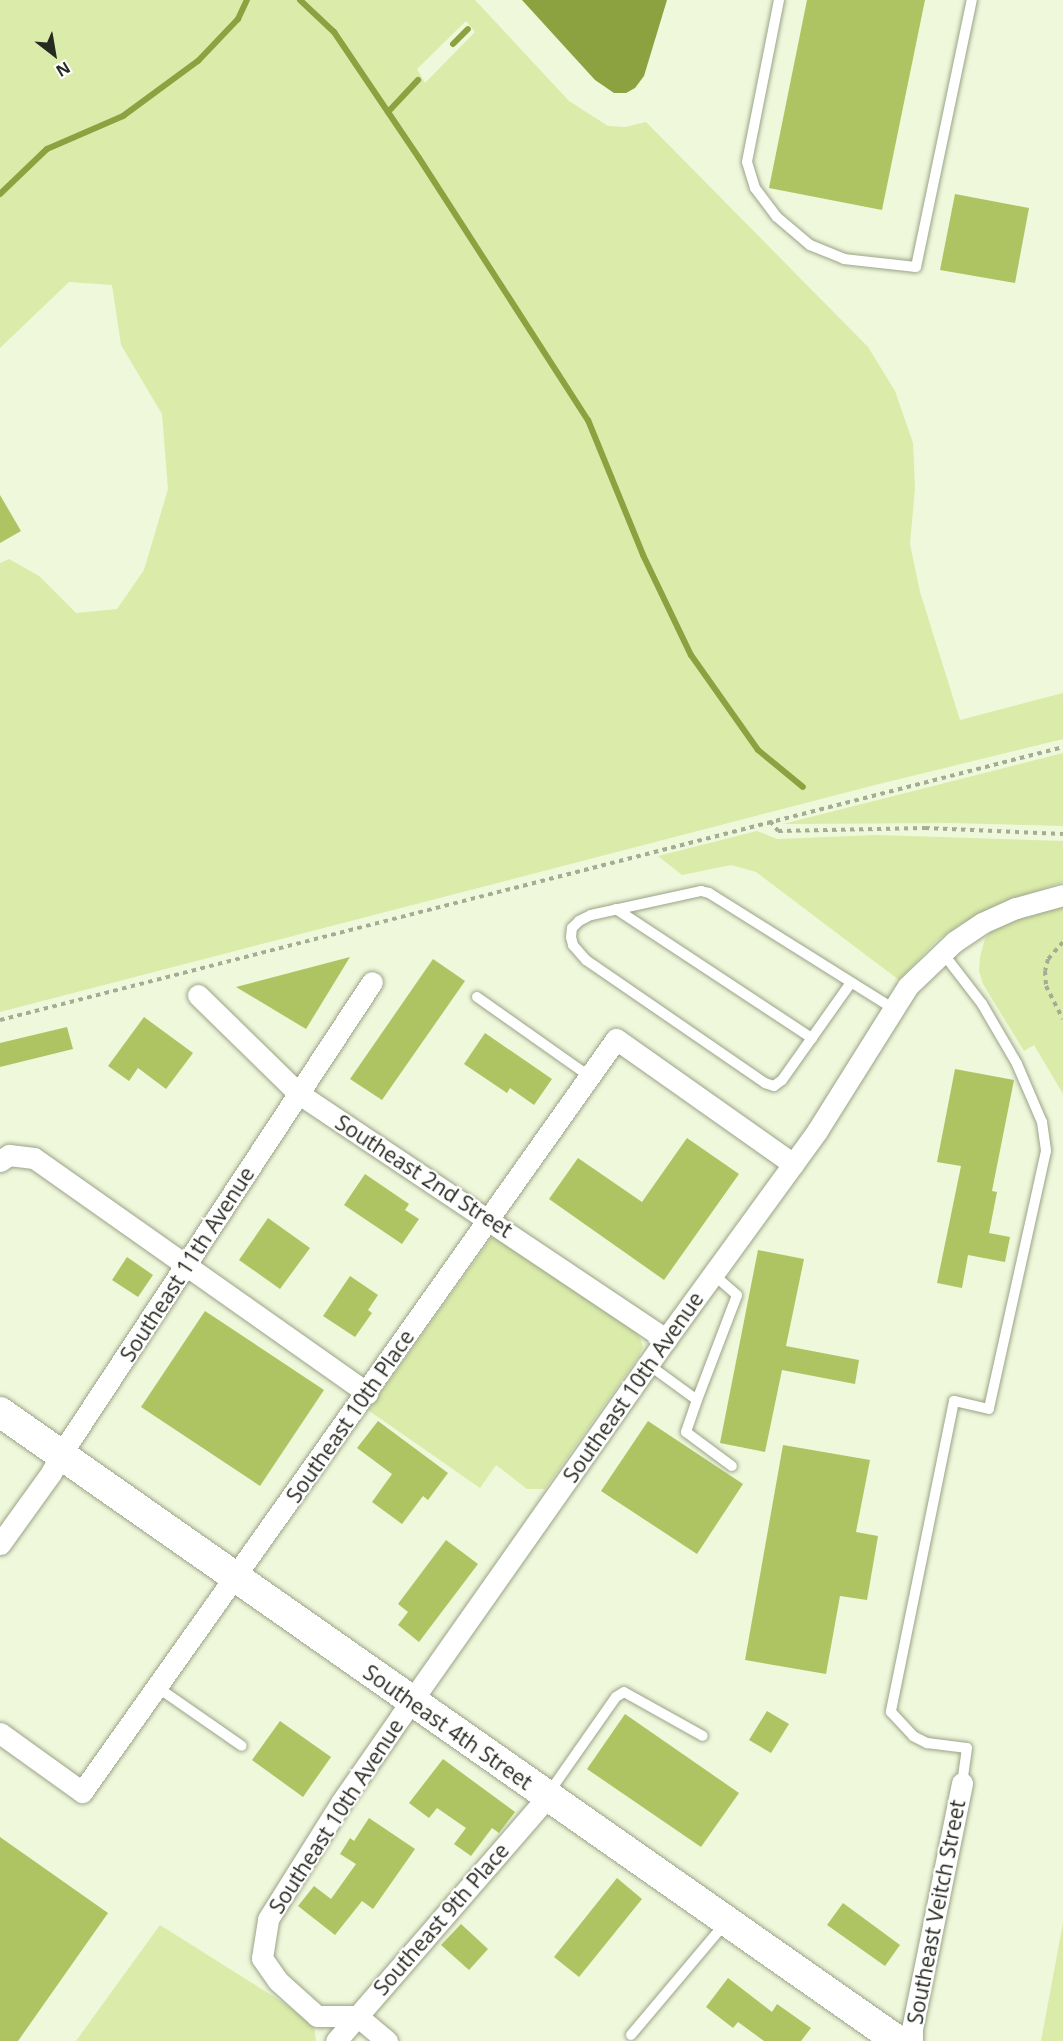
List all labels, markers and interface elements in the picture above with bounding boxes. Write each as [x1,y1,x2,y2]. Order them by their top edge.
north arrow [24,24,84,84]
text: N [52,57,75,82]
street label: Southeast 2nd Street [331,1109,517,1243]
street label: Southeast 11th Avenue [115,1162,259,1366]
street label: Southeast 10th Avenue [558,1287,708,1487]
street label: Southeast 10th Place [281,1325,419,1507]
street label: Southeast 4th Street [359,1659,537,1795]
street label: Southeast 10th Avenue [264,1714,408,1918]
street label: Southeast Veitch Street [902,1798,970,2026]
street label: Southeast 9th Place [368,1838,514,2000]

